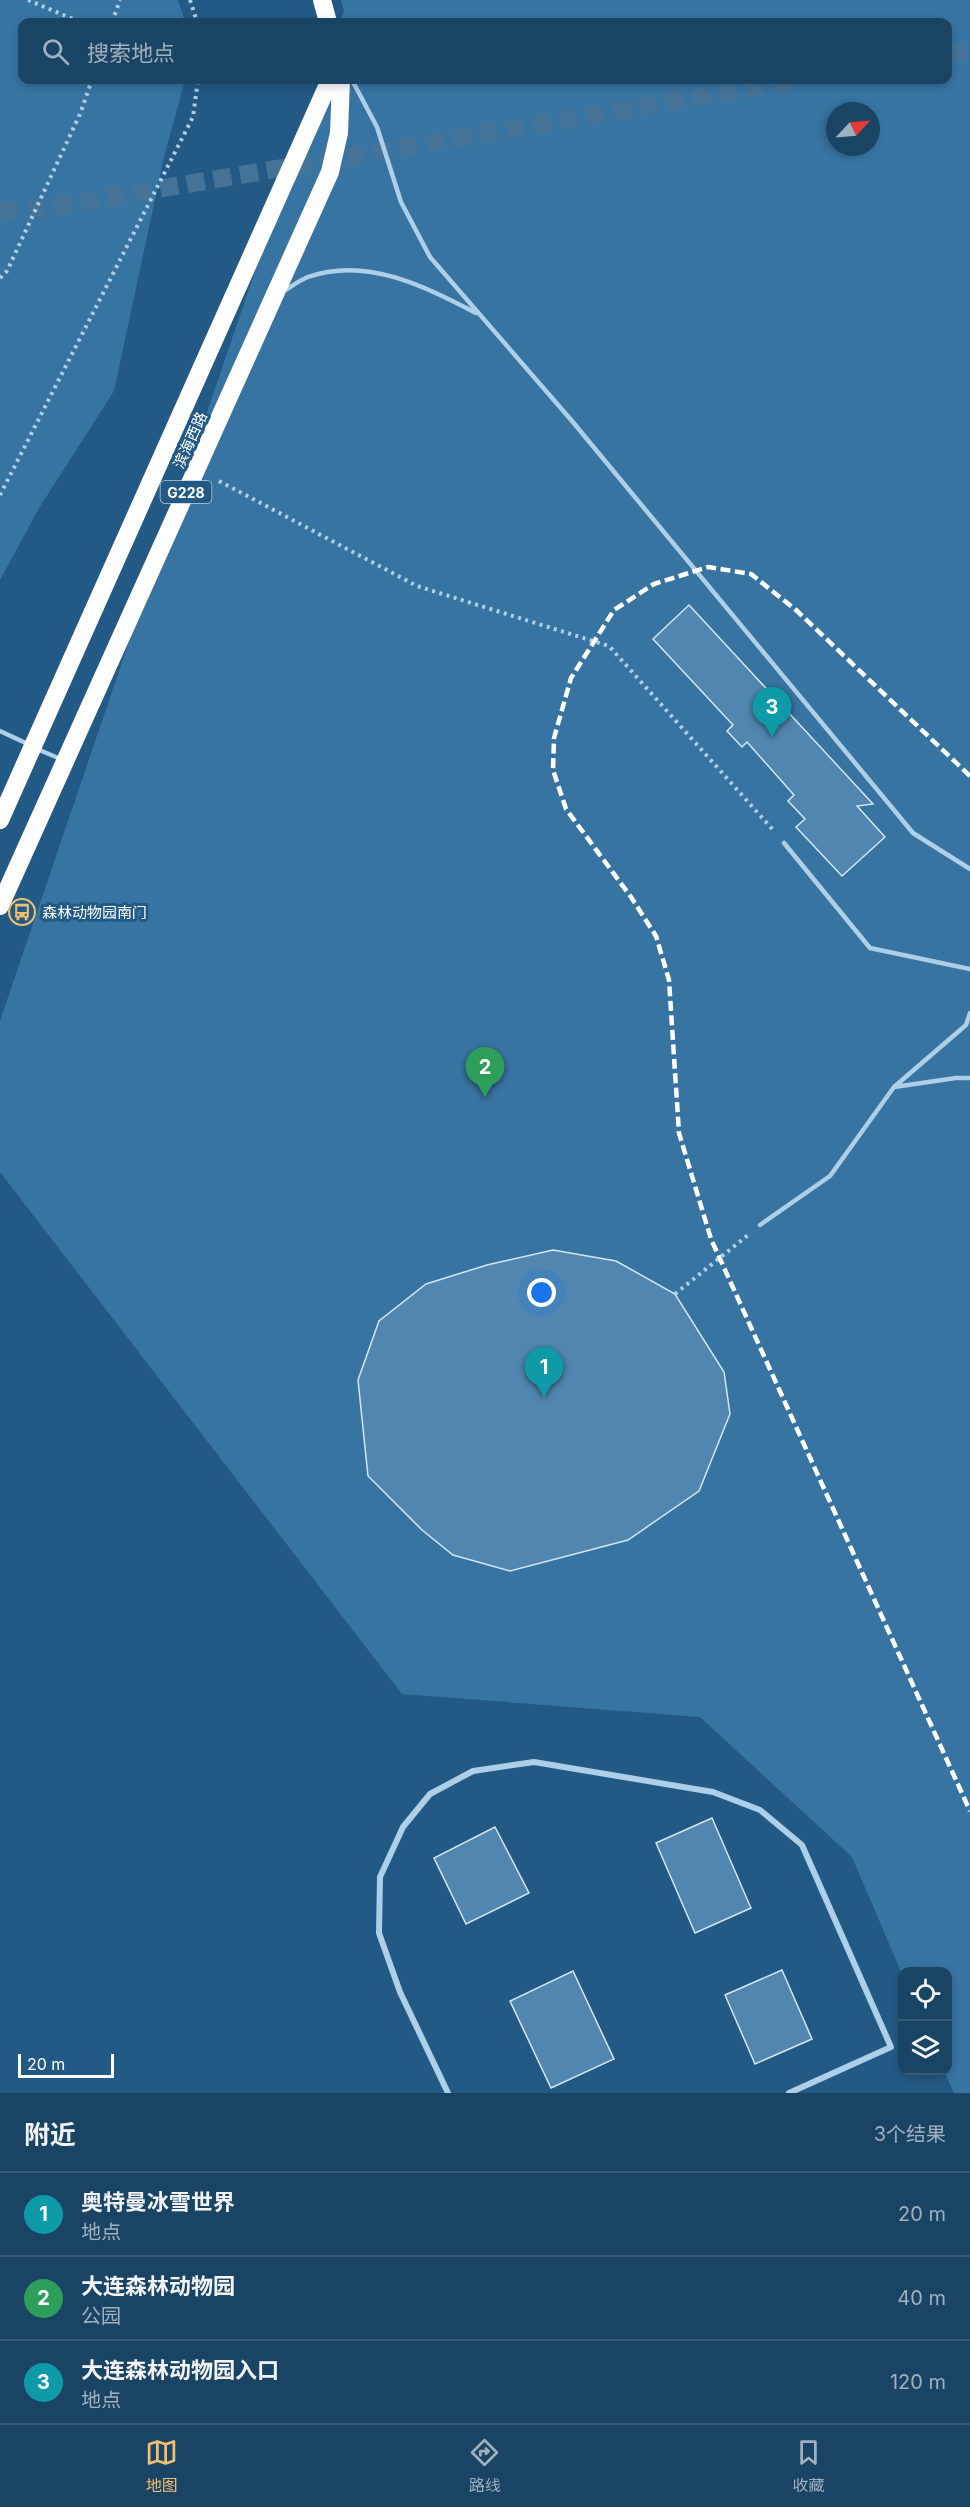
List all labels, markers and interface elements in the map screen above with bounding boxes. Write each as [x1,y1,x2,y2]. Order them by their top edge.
search box [18,18,952,84]
icon: search [39,35,72,68]
text: 搜索地点 [87,40,175,66]
north arrow [826,102,880,156]
street label: 滨海西路 [169,409,211,471]
road number: G228 [160,481,212,503]
pin: 3 [752,688,792,737]
bus stop icon: 森林动物园南门 [7,897,37,927]
place label: 森林动物园南门 [42,903,147,922]
pin: 2 [466,1048,504,1097]
your location [527,1278,556,1307]
pin: 1 [524,1348,564,1397]
map controls [898,1967,952,2075]
button: locate [898,1967,952,2021]
button: layers [898,2021,952,2075]
scale bar [18,2051,114,2078]
text: 20 m [27,2054,65,2074]
text: 附近 [24,2119,76,2150]
text: 3个结果 [874,2122,946,2146]
text: 奥特曼冰雪世界 [81,2189,235,2215]
text: 1 [39,2202,48,2226]
text: 20 m [898,2202,946,2226]
text: 地点 [81,2220,121,2244]
text: 大连森林动物园 [81,2273,235,2299]
text: 2 [37,2286,50,2310]
text: 40 m [897,2286,946,2310]
text: 公园 [81,2304,121,2328]
text: 大连森林动物园入口 [81,2357,279,2383]
text: 3 [37,2370,50,2394]
text: 120 m [890,2370,946,2394]
text: 地点 [81,2388,121,2412]
tab: 地图 [145,2436,178,2496]
tab: 路线 [468,2436,501,2496]
tab: 收藏 [792,2436,825,2496]

